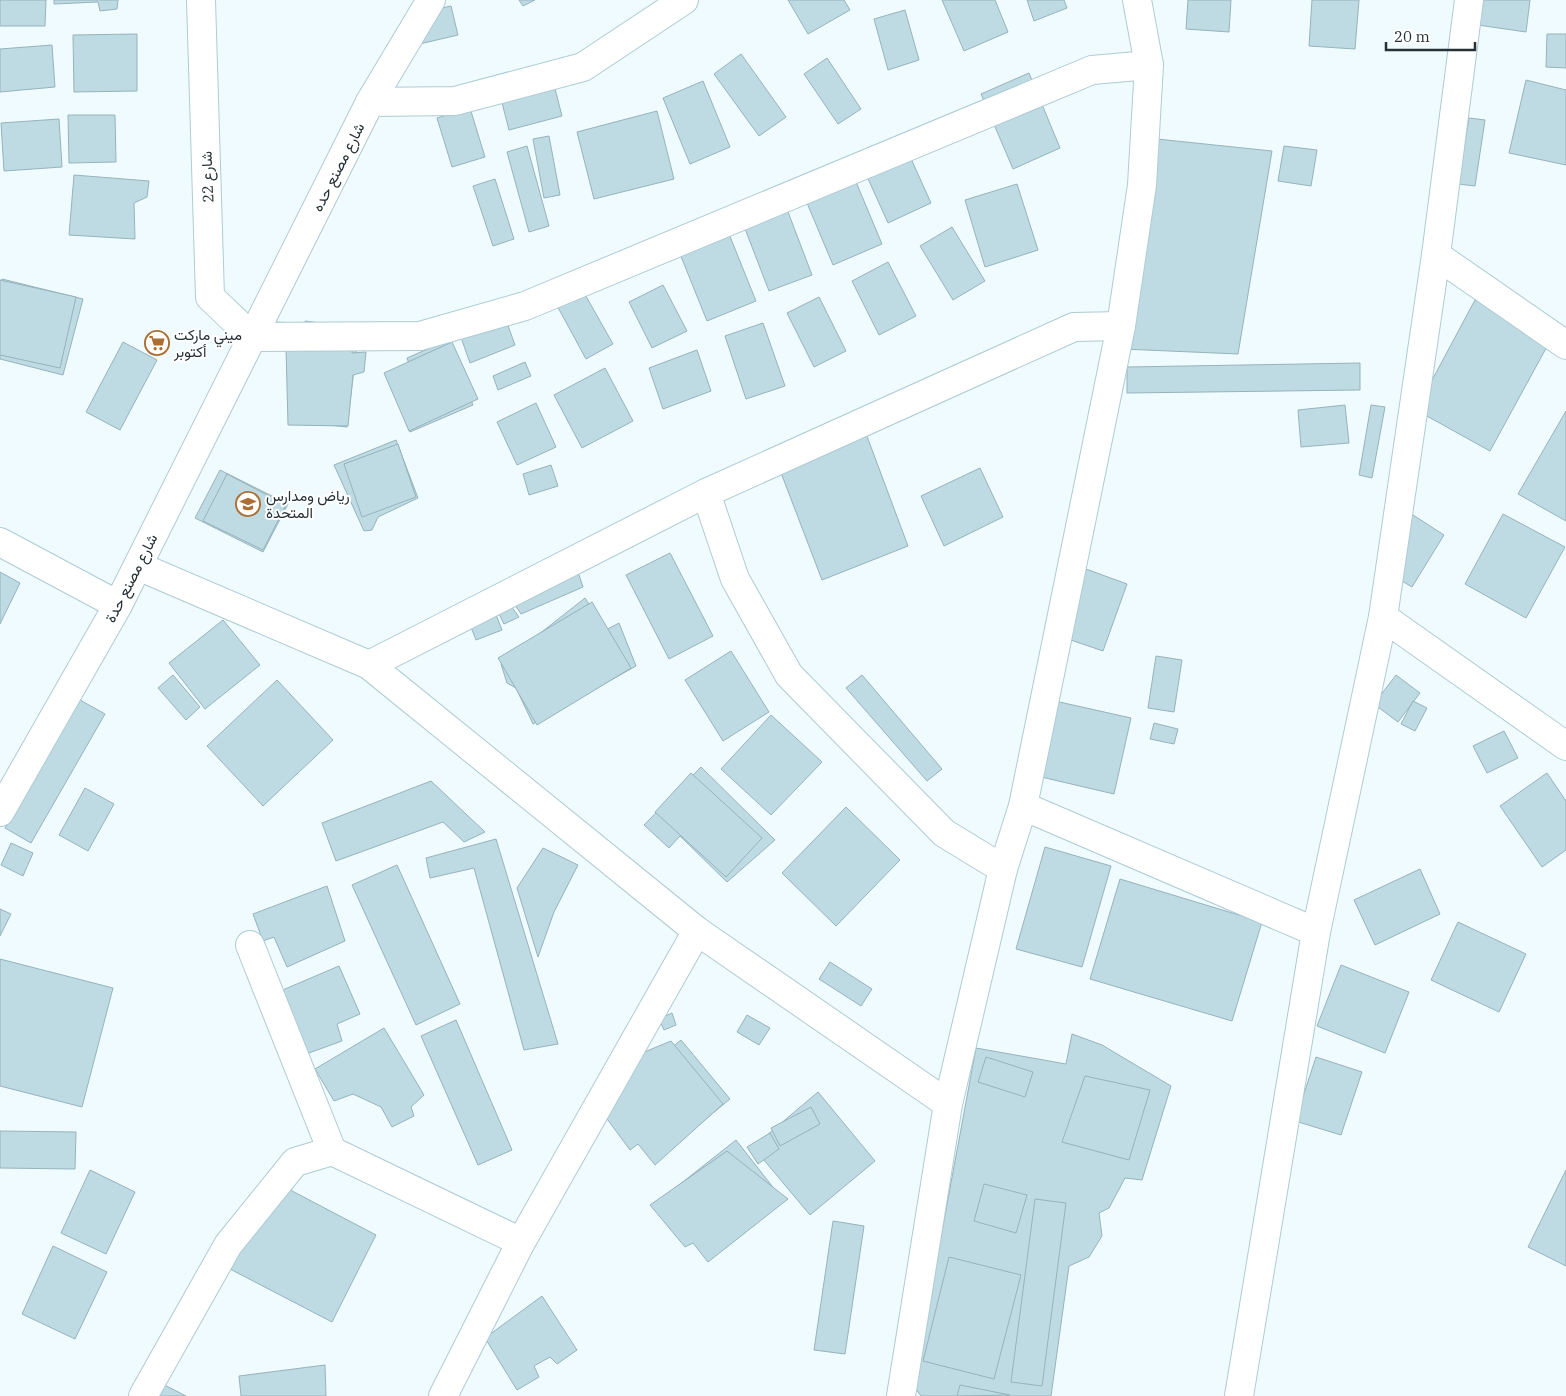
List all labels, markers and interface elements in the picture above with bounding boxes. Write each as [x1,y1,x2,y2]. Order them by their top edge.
scale bar [1386,20,1475,52]
text: 20 m [1394,27,1430,46]
street label: شارع مصنع حده [307,119,370,215]
street label: شارع 22 [197,151,219,203]
place label: ميني ماركت أكتوبر [173,325,242,361]
supermarket icon: ميني ماركت أكتوبر [144,330,170,356]
place label: رياض ومدارس المتحدة [266,486,350,522]
school or university icon: رياض ومدارس المتحدة [235,491,261,517]
street label: شارع مصنع حدة [100,530,163,626]

